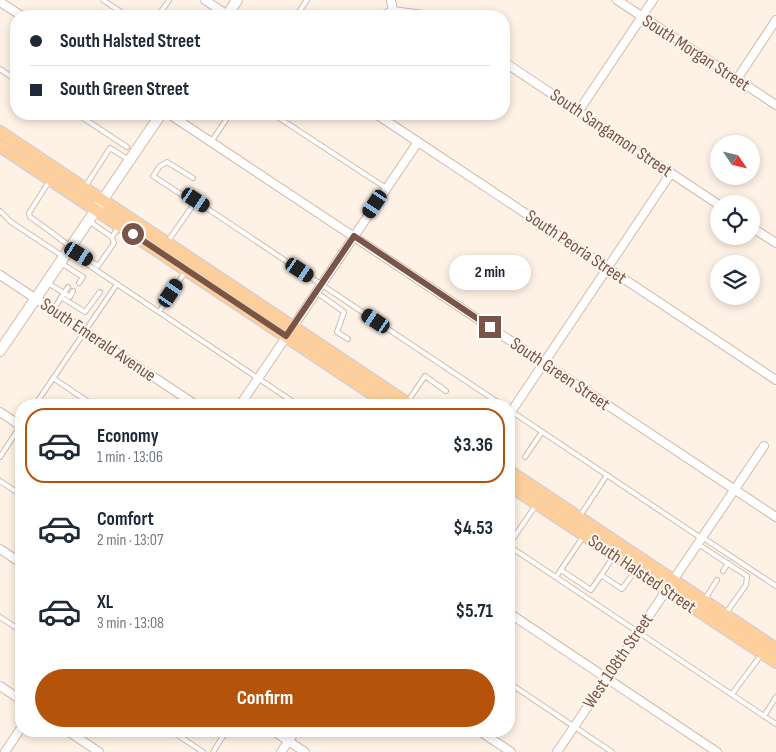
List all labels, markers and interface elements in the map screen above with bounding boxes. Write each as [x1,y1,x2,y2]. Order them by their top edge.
street label: South Morgan Street [638,10,754,96]
text: South Halsted Street [60,30,200,53]
text: South Green Street [60,78,189,101]
street label: South Sangamon Street [546,84,676,182]
north arrow [710,135,760,185]
map controls [710,135,760,305]
car [179,185,212,215]
car [360,187,389,221]
button: locate [710,195,760,245]
street label: South Peoria Street [521,205,631,289]
route start [122,223,144,245]
car [62,240,95,268]
car [283,255,316,285]
callout: 2 min [449,255,531,290]
button: layers [710,255,760,305]
text: 2 min [475,263,505,282]
car [156,276,185,310]
street label: South Emerald Avenue [36,294,160,386]
car [359,306,392,336]
route end [479,316,501,338]
street label: South Green Street [506,333,614,415]
icon: car [37,423,82,468]
text: Economy [97,425,159,448]
text: $3.36 [453,434,493,457]
text: 1 min · 13:06 [97,448,163,467]
icon: car [37,506,82,551]
text: Comfort [97,508,154,531]
text: $4.53 [453,517,493,540]
street label: South Halsted Street [584,530,700,618]
text: 2 min · 13:07 [97,531,163,550]
icon: car [37,589,82,634]
text: XL [97,591,113,614]
text: $5.71 [456,600,493,623]
street label: West 108th Street [579,609,658,712]
text: 3 min · 13:08 [97,614,164,633]
button: Confirm [35,669,495,727]

